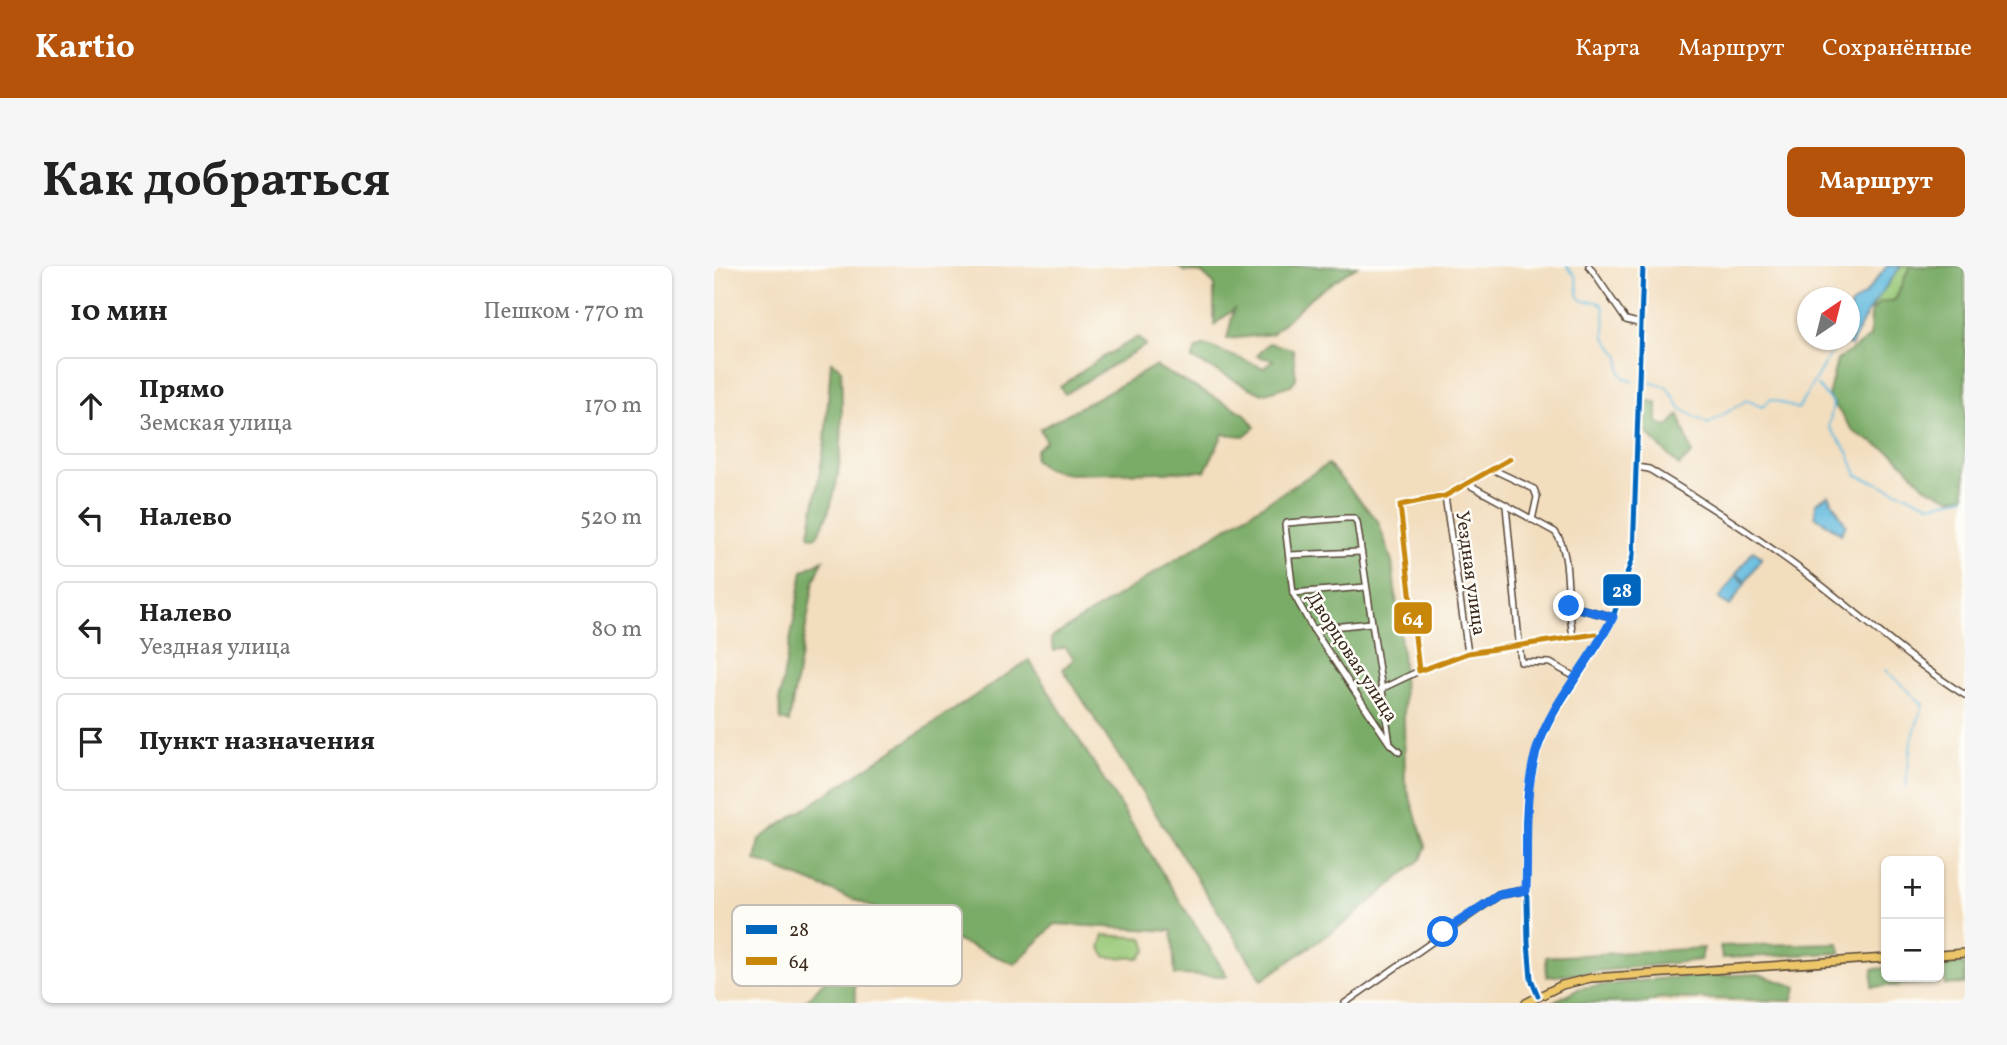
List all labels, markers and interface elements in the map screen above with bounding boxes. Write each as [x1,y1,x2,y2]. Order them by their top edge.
text: Kartio [35,26,135,72]
text: Карта [1575,32,1640,66]
text: Маршрут [1678,32,1784,66]
text: Сохранённые [1822,32,1972,66]
button: Маршрут [1787,147,1965,217]
text: Как добраться [42,148,390,217]
north arrow [1797,287,1860,350]
text: 10 мин [70,291,168,333]
text: Пешком · 770 m [483,296,644,328]
text: Прямо [139,372,224,408]
icon: ahead [72,387,110,425]
text: 170 m [584,390,642,422]
text: Земская улица [139,408,293,440]
icon: left [72,499,110,537]
text: Налево [139,500,232,536]
text: 520 m [580,502,642,534]
street label: Уездная улица [1448,509,1492,637]
line badge: 28 [1602,573,1642,607]
text: 28 [1612,579,1632,605]
street label: Дворцовая улица [1299,587,1403,728]
route end [1553,590,1584,621]
text: Налево [139,596,232,632]
line badge: 64 [1393,601,1433,635]
text: 64 [1402,607,1424,633]
icon: left [72,611,110,649]
text: 80 m [592,614,642,646]
text: Уездная улица [139,632,291,664]
icon: arrive [72,723,110,761]
text: Пункт назначения [139,724,375,760]
map controls [1881,856,1944,982]
button: + [1881,856,1944,919]
legend [732,905,962,986]
route start [1427,916,1458,947]
text: 28 [789,918,809,944]
button: − [1881,919,1944,982]
text: 64 [789,950,809,976]

